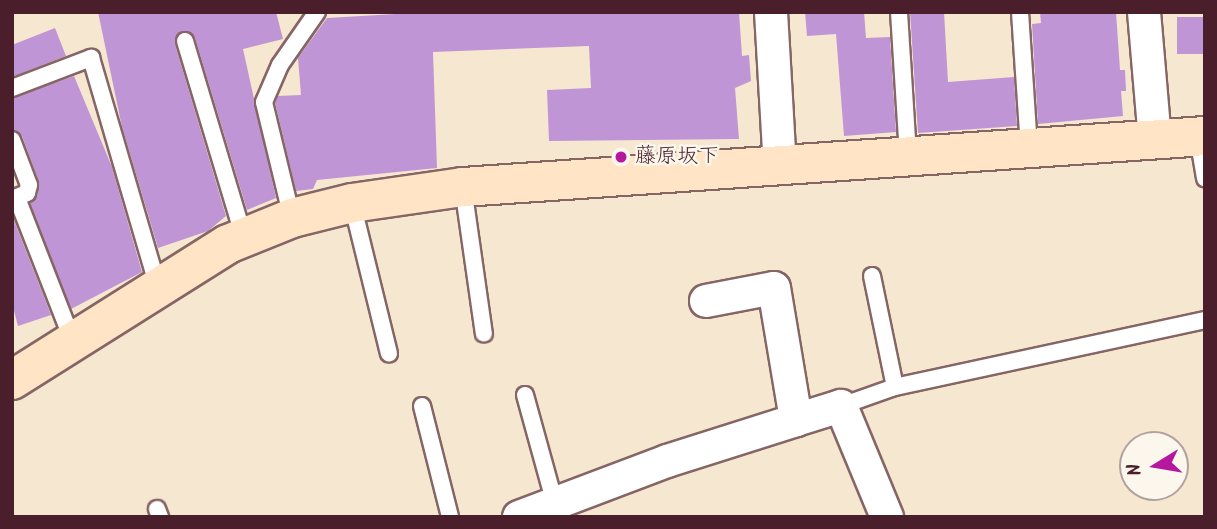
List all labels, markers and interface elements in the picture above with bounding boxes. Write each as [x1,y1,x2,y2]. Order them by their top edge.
place label: 藤原坂下 [635,144,719,170]
marker: 藤原坂下 [613,149,629,165]
north arrow [1119,431,1189,501]
text: N [1119,461,1151,478]

